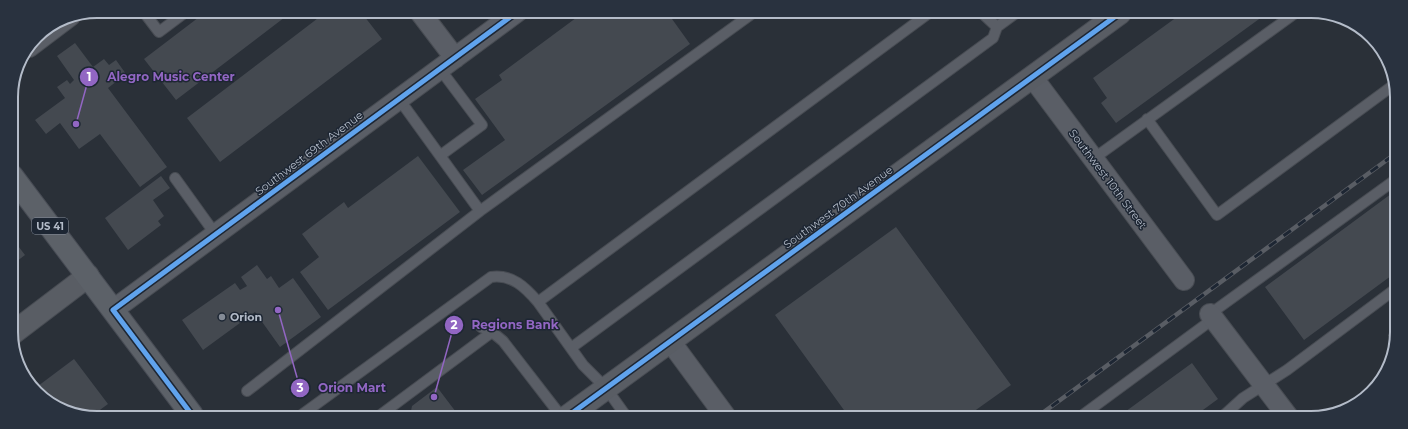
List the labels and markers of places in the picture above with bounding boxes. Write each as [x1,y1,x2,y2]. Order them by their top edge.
callout: Alegro Music Center [79,65,243,89]
place label: Orion [230,310,262,324]
marker: Orion [217,312,227,322]
callout: Regions Bank [444,313,567,337]
callout: Orion Mart [290,376,394,400]

